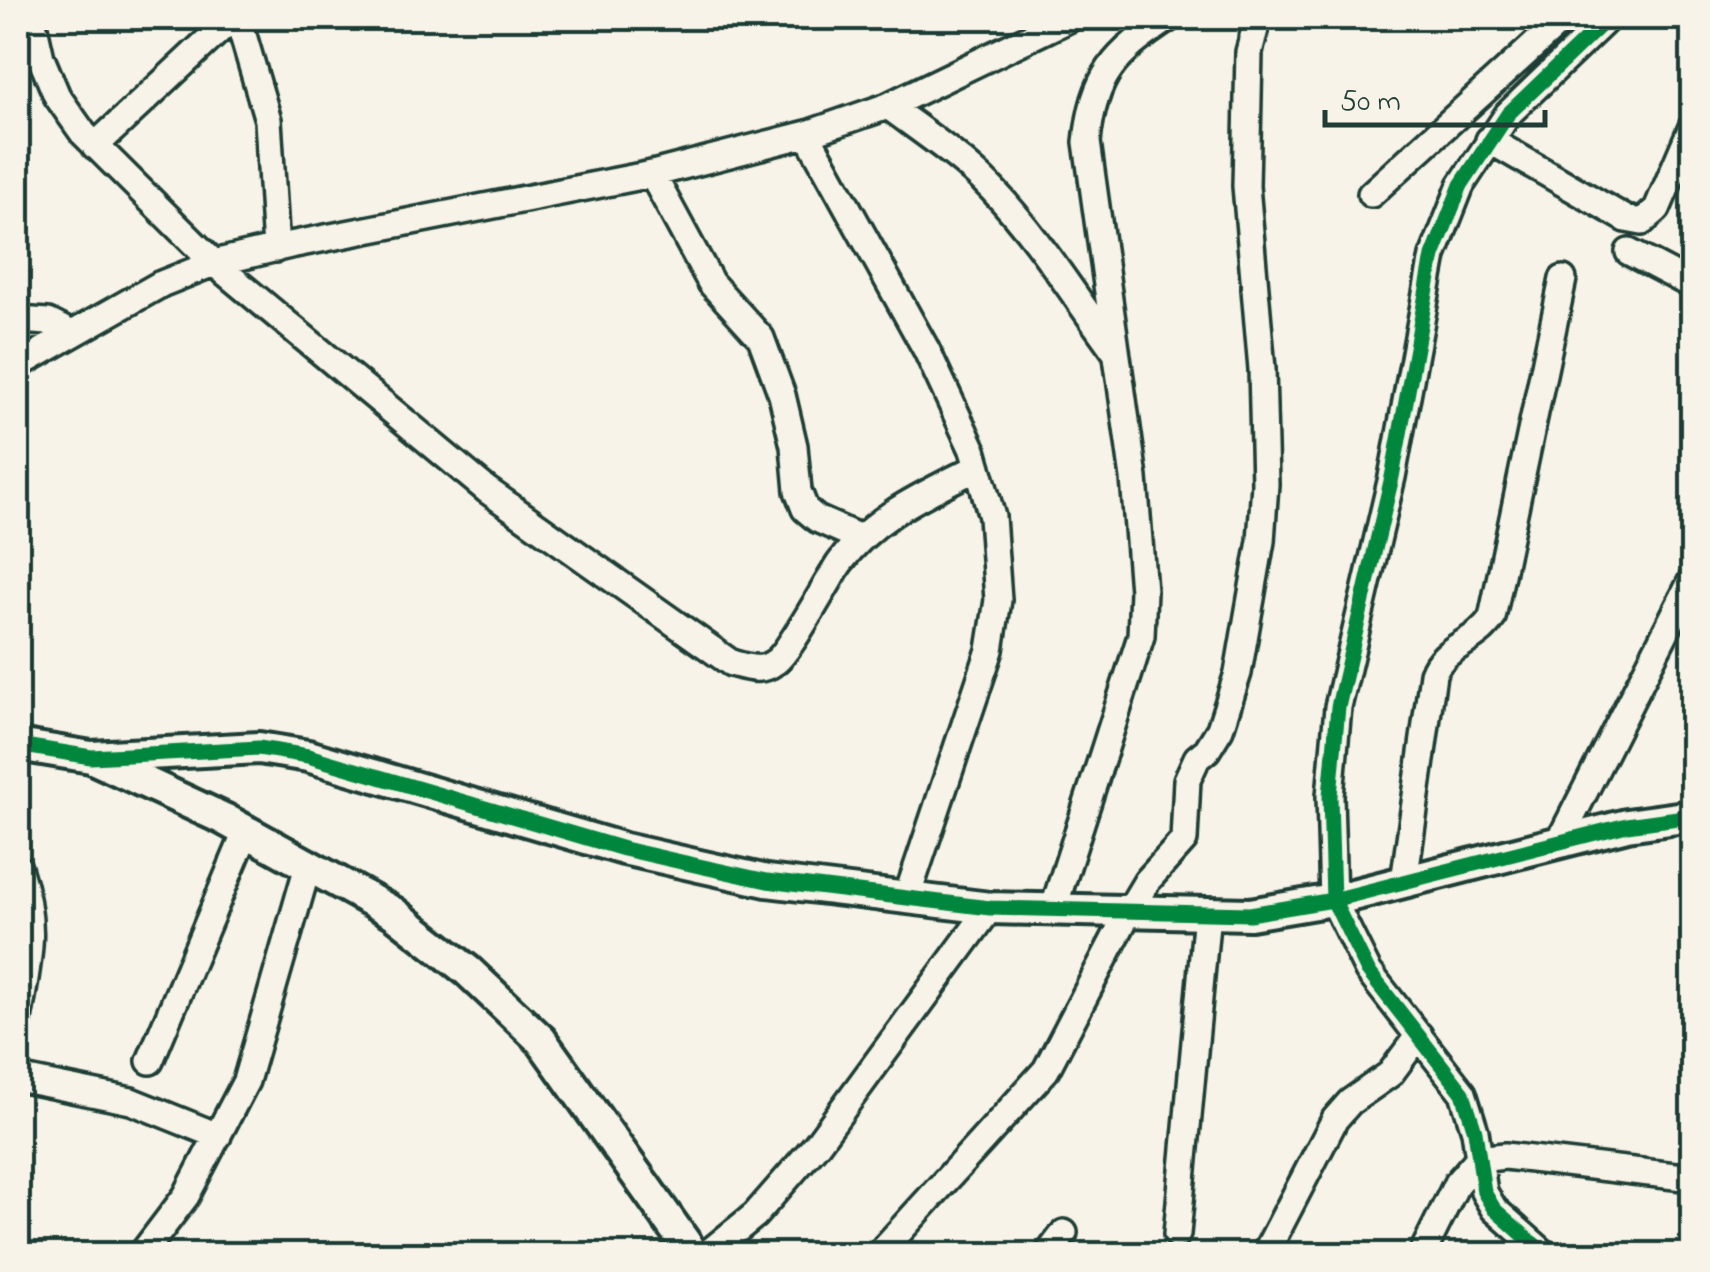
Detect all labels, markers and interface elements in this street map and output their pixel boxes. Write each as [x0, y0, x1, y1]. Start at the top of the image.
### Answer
scale bar [1325, 65, 1545, 127]
text: 50 m [1340, 81, 1401, 125]

